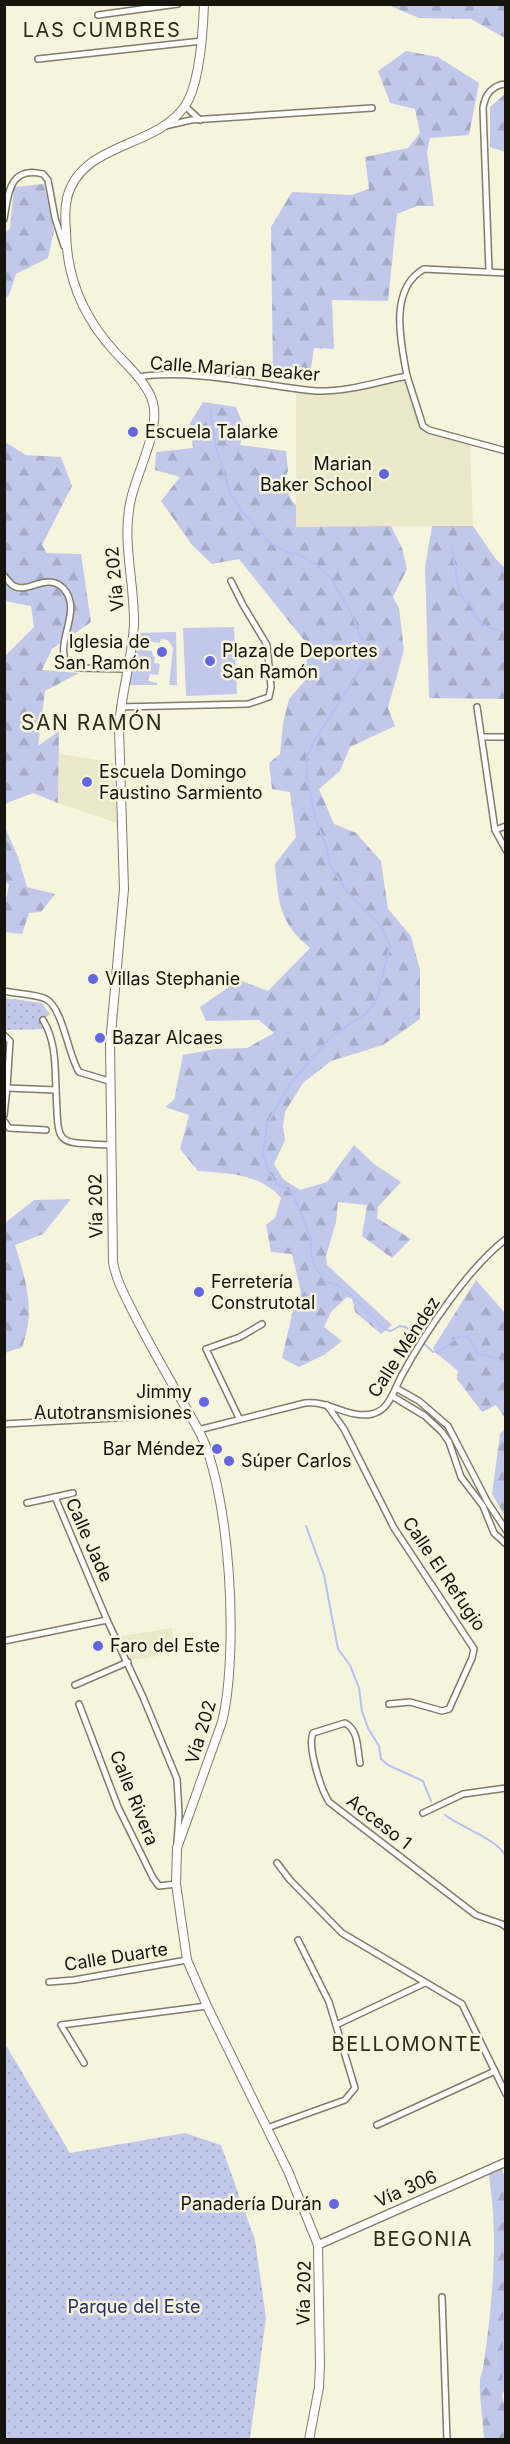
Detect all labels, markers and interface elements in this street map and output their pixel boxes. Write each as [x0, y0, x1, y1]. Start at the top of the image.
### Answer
district label: LAS CUMBRES [23, 18, 181, 42]
street label: Calle Marian Beaker [149, 352, 321, 385]
place label: Escuela Talarke [145, 421, 278, 442]
marker: Escuela Talarke [126, 425, 140, 439]
place label: Marian Baker School [260, 453, 372, 495]
marker: Marian Baker School [377, 467, 391, 481]
street label: Vía 202 [101, 546, 128, 612]
place label: Iglesia de San Ramón [54, 631, 150, 673]
place label: Plaza de Deportes San Ramón [222, 640, 378, 682]
marker: Iglesia de San Ramón [155, 645, 169, 659]
marker: Plaza de Deportes San Ramón [203, 654, 217, 668]
district label: SAN RAMÓN [21, 709, 163, 735]
place label: Escuela Domingo Faustino Sarmiento [99, 761, 263, 803]
marker: Escuela Domingo Faustino Sarmiento [80, 775, 94, 789]
place label: Villas Stephanie [105, 968, 240, 989]
marker: Villas Stephanie [86, 972, 100, 986]
place label: Bazar Alcaes [112, 1027, 223, 1048]
marker: Bazar Alcaes [93, 1031, 107, 1045]
street label: Vía 202 [84, 1173, 107, 1239]
place label: Ferretería Construtotal [211, 1271, 315, 1313]
marker: Ferretería Construtotal [192, 1285, 206, 1299]
street label: Calle Méndez [363, 1292, 444, 1401]
place label: Jimmy Autotransmisiones [34, 1381, 192, 1423]
marker: Jimmy Autotransmisiones [197, 1395, 211, 1409]
place label: Bar Méndez [103, 1438, 205, 1459]
marker: Bar Méndez [210, 1442, 224, 1456]
place label: Súper Carlos [241, 1450, 352, 1471]
marker: Súper Carlos [222, 1454, 236, 1468]
street label: Calle Jade [62, 1495, 117, 1585]
street label: Calle El Refugio [398, 1513, 490, 1635]
place label: Faro del Este [110, 1635, 220, 1656]
marker: Faro del Este [91, 1639, 105, 1653]
street label: Vía 202 [181, 1698, 220, 1766]
street label: Calle Rivera [106, 1747, 163, 1848]
street label: Acceso 1 [343, 1790, 416, 1853]
street label: Calle Duarte [63, 1938, 169, 1975]
district label: BELLOMONTE [332, 2032, 482, 2056]
street label: Vía 306 [372, 2166, 440, 2211]
place label: Panadería Durán [180, 2193, 322, 2214]
marker: Panadería Durán [327, 2197, 341, 2211]
district label: BEGONIA [373, 2227, 473, 2251]
street label: Vía 202 [292, 2260, 315, 2326]
park label: Parque del Este [68, 2296, 200, 2317]

